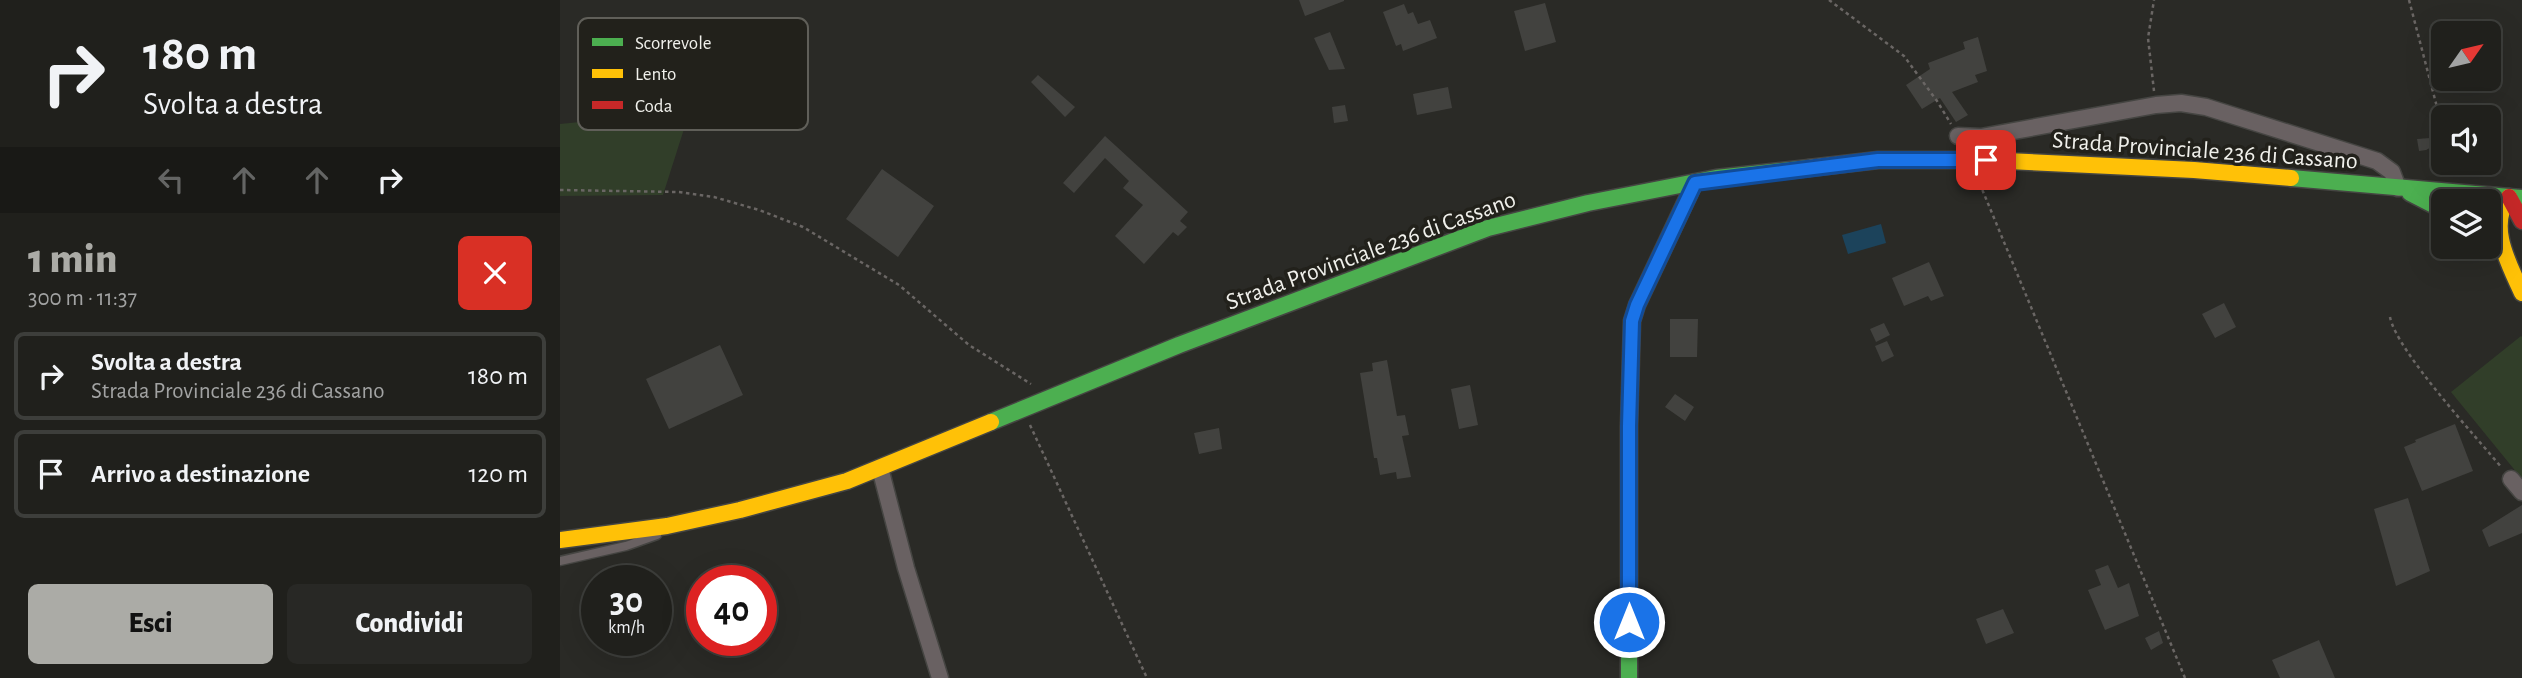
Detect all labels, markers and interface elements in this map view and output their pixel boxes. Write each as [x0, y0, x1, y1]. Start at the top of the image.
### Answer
legend [578, 18, 808, 130]
north arrow [2431, 21, 2501, 91]
map controls [2431, 21, 2501, 259]
icon: right [28, 28, 119, 119]
text: 180 m [143, 30, 257, 79]
text: Scorrevole [635, 34, 712, 53]
text: Lento [635, 65, 676, 84]
text: Svolta a destra [143, 88, 323, 120]
text: Coda [635, 97, 673, 116]
button: sound [2431, 105, 2501, 175]
street label: Strada Provinciale 236 di Cassano [2051, 128, 2359, 174]
pin [1956, 130, 2016, 190]
icon: arrive [1967, 141, 2005, 179]
icon: left [152, 161, 190, 199]
icon: ahead [225, 161, 263, 199]
icon: ahead [298, 161, 336, 199]
icon: right [371, 161, 409, 199]
street label: Strada Provinciale 236 di Cassano [1223, 187, 1519, 315]
button: layers [2431, 189, 2501, 259]
button: close [458, 236, 532, 310]
text: 1 min [28, 238, 117, 280]
text: 300 m · 11:37 [28, 287, 137, 310]
text: Svolta a destra [91, 349, 242, 375]
icon: right [32, 357, 70, 395]
text: 180 m [468, 363, 528, 389]
text: Strada Provinciale 236 di Cassano [91, 380, 385, 403]
icon: arrive [32, 455, 70, 493]
text: Arrivo a destinazione [91, 461, 310, 487]
text: 120 m [468, 461, 528, 487]
speed limit sign: 40 [686, 565, 777, 656]
button: Esci [28, 584, 273, 664]
button: Condividi [287, 584, 532, 664]
text: 30 [610, 584, 643, 619]
position arrow [1592, 585, 1666, 659]
text: km/h [608, 619, 645, 637]

